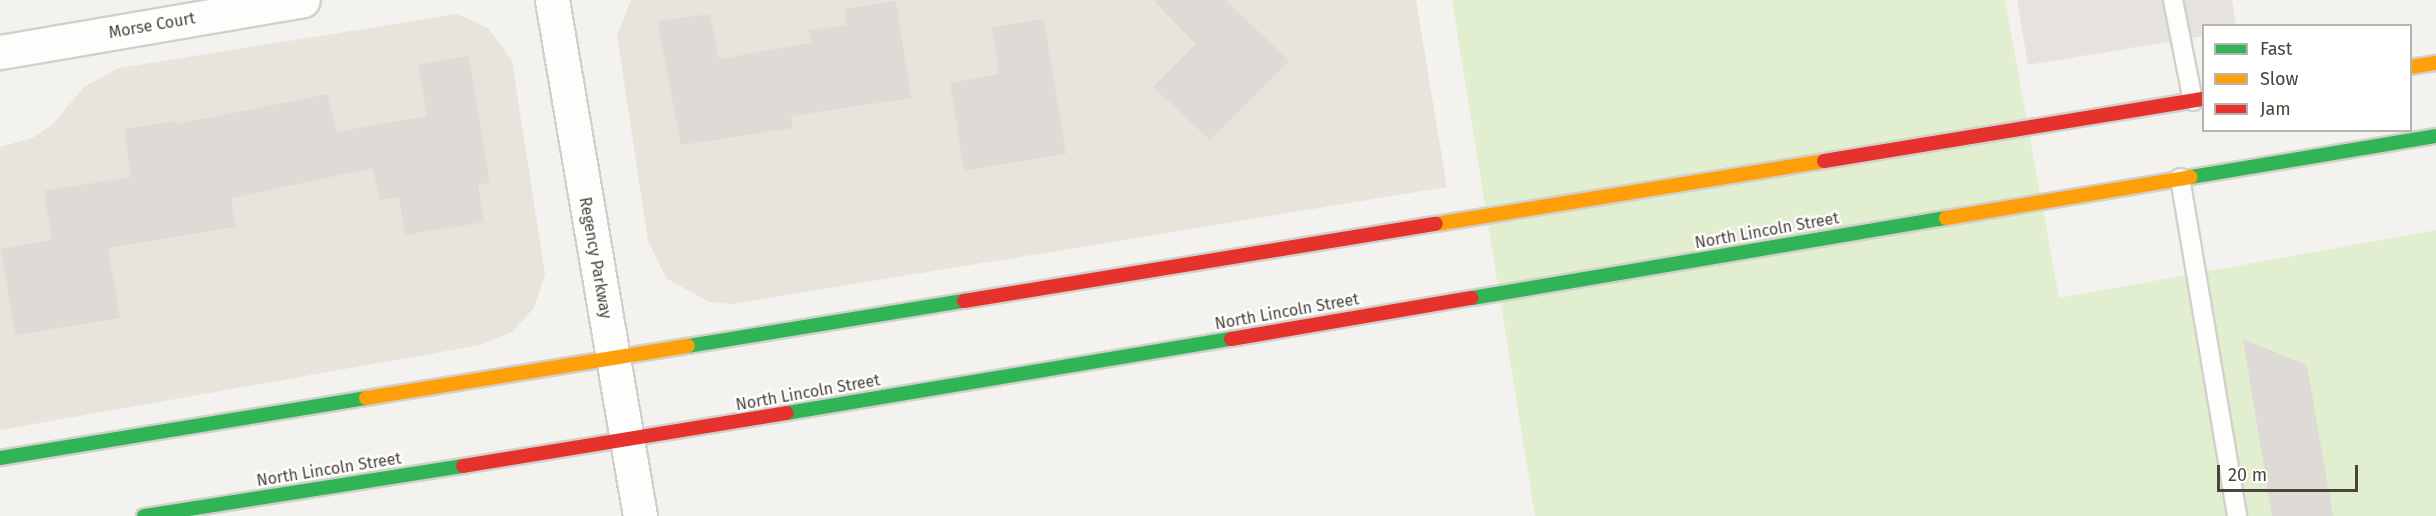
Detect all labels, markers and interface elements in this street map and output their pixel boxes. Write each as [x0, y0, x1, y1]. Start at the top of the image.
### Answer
street label: Morse Court [107, 9, 197, 43]
legend [2202, 24, 2412, 132]
text: Fast [2260, 38, 2292, 60]
text: Slow [2260, 68, 2298, 90]
text: Jam [2260, 98, 2291, 120]
street label: Regency Parkway [575, 196, 615, 320]
street label: North Lincoln Street [1693, 209, 1841, 253]
street label: North Lincoln Street [1213, 290, 1361, 334]
street label: North Lincoln Street [734, 371, 882, 415]
street label: North Lincoln Street [255, 449, 403, 491]
scale bar [2220, 453, 2361, 491]
text: 20 m [2228, 464, 2267, 486]

